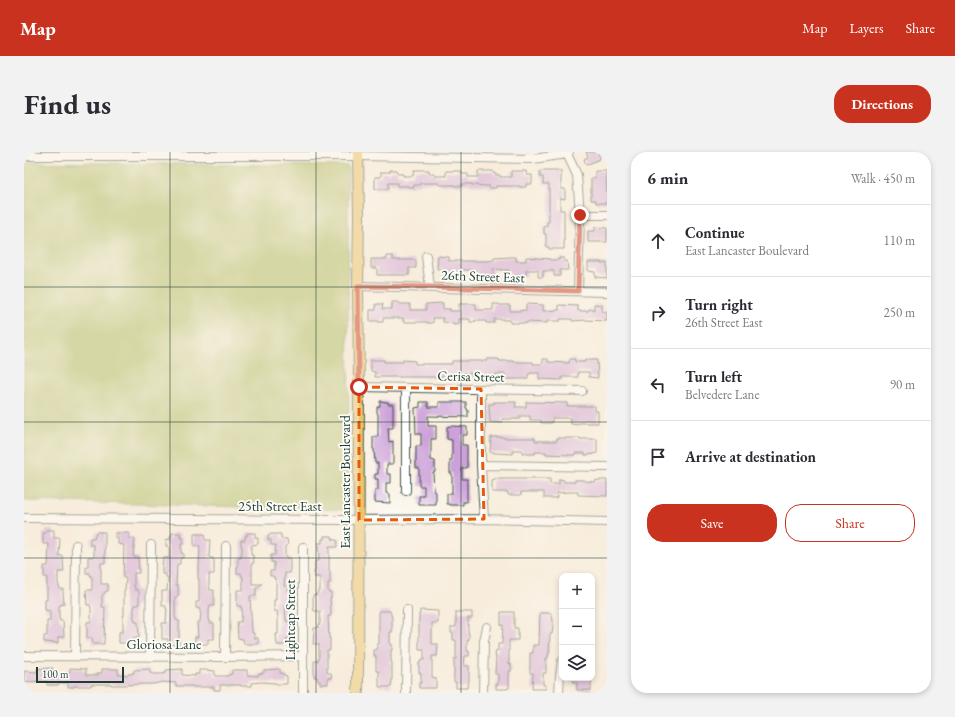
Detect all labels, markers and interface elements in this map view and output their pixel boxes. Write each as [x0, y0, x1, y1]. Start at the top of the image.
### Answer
text: Map [20, 16, 56, 41]
text: Map [802, 19, 827, 37]
text: Layers [849, 19, 884, 37]
text: Share [906, 19, 935, 37]
button: Directions [834, 85, 931, 123]
text: Find us [24, 86, 111, 122]
text: 6 min [647, 167, 688, 189]
text: Walk · 450 m [851, 170, 915, 187]
route end [571, 206, 589, 224]
text: Continue [685, 223, 745, 242]
icon: ahead [647, 230, 669, 252]
text: 110 m [884, 232, 915, 249]
text: East Lancaster Boulevard [685, 242, 809, 259]
street label: 26th Street East [441, 266, 526, 286]
text: Turn right [685, 295, 753, 314]
icon: right [647, 302, 669, 324]
text: 250 m [884, 304, 915, 321]
text: 26th Street East [685, 314, 763, 331]
street label: Cerisa Street [437, 366, 505, 386]
text: Turn left [685, 367, 742, 386]
icon: left [647, 374, 669, 396]
text: 90 m [890, 376, 915, 393]
route start [350, 378, 368, 396]
text: Belvedere Lane [685, 386, 760, 403]
street label: East Lancaster Boulevard [336, 414, 354, 549]
icon: arrive [647, 446, 669, 468]
text: Arrive at destination [685, 447, 816, 466]
street label: 25th Street East [238, 497, 322, 515]
button: Save [647, 504, 777, 542]
button: Share [785, 504, 915, 542]
map controls [559, 573, 595, 681]
button: + [559, 573, 595, 609]
street label: Lightcap Street [281, 579, 299, 661]
button: − [559, 609, 595, 645]
street label: Gloriosa Lane [126, 635, 202, 653]
button: layers [559, 645, 595, 681]
scale bar [36, 665, 124, 684]
text: 100 m [42, 667, 69, 681]

